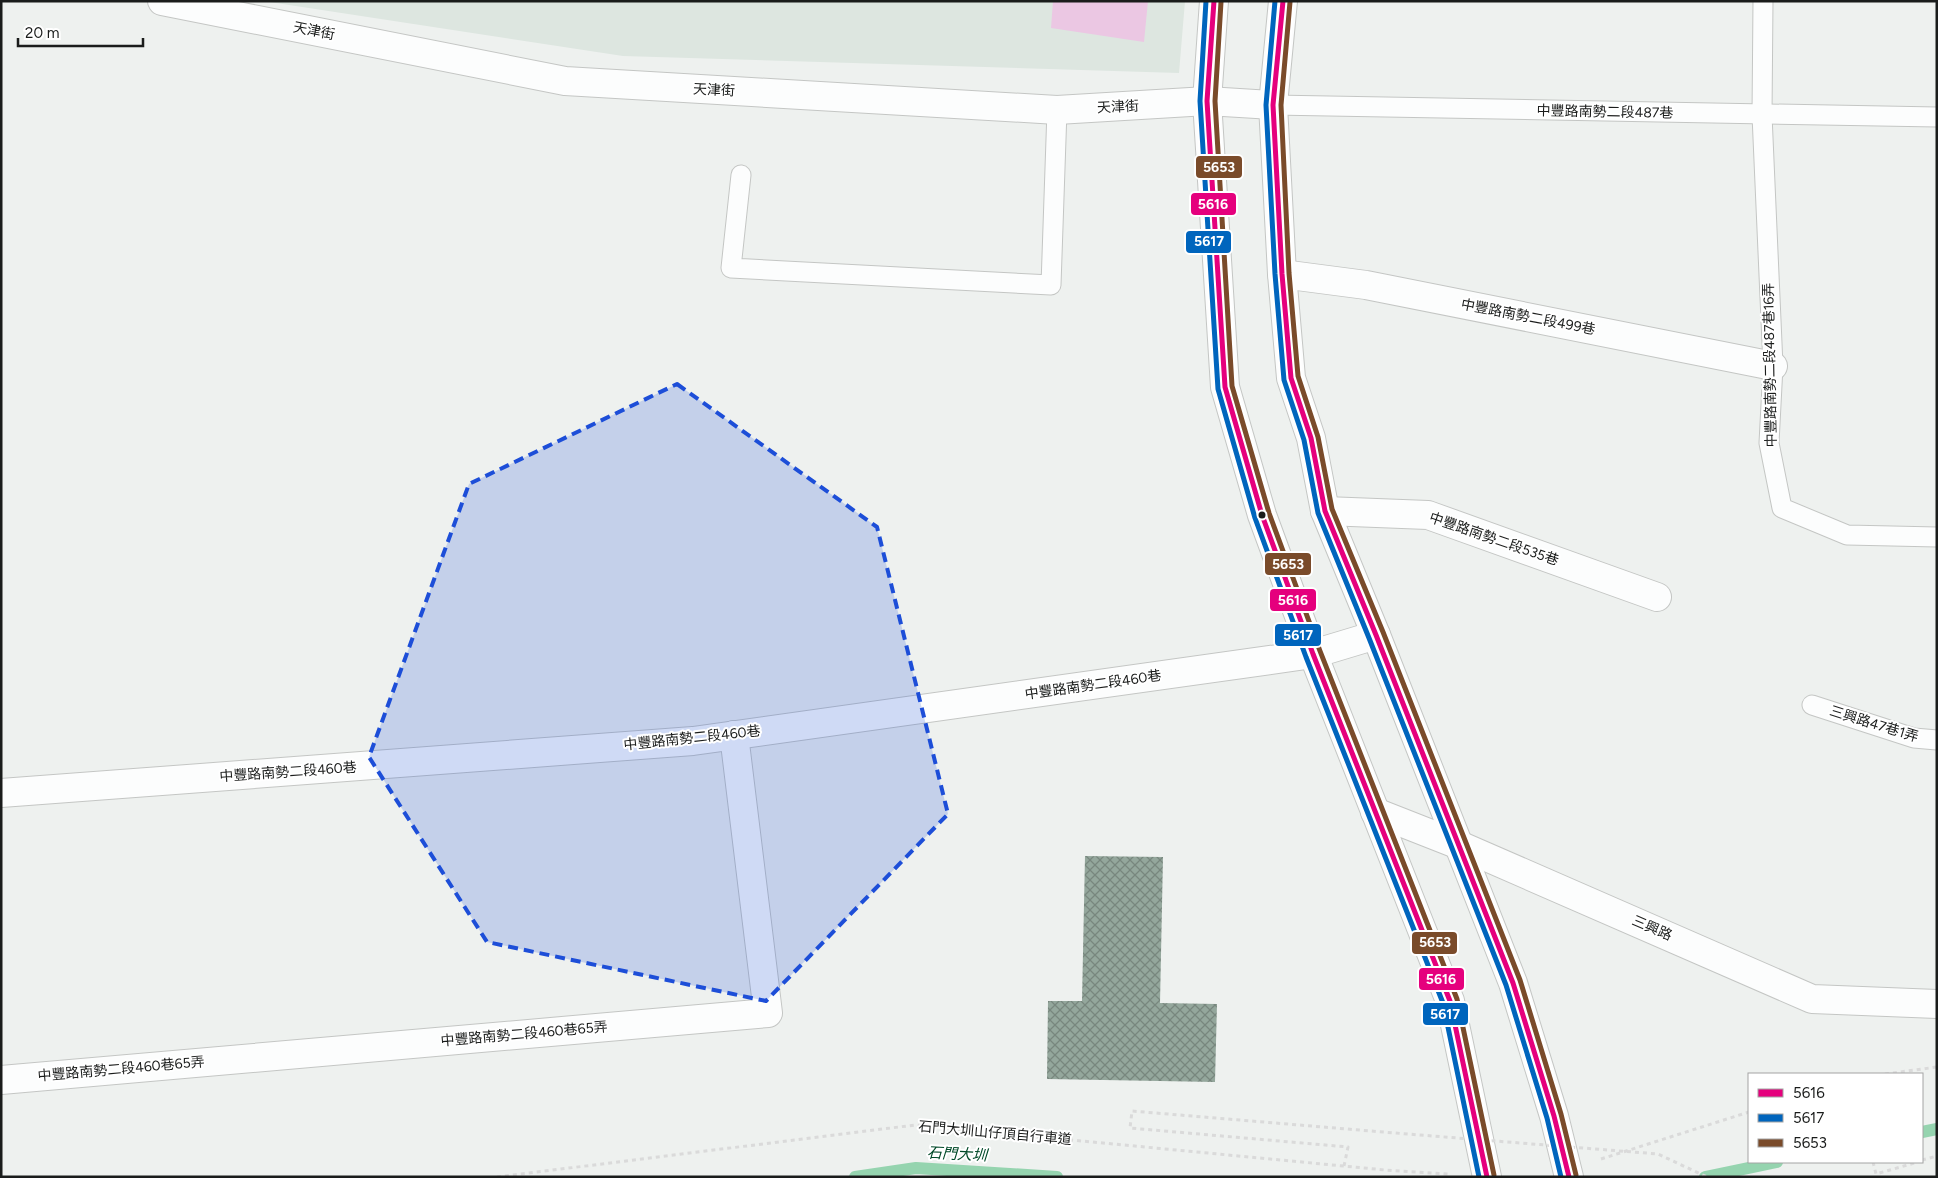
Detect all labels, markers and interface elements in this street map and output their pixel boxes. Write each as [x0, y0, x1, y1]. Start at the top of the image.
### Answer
scale bar [18, 15, 142, 47]
street label: 天津街 [292, 19, 336, 43]
text: 20 m [25, 24, 59, 42]
street label: 天津街 [693, 80, 735, 100]
street label: 天津街 [1097, 97, 1139, 117]
street label: 中豐路南勢二段487巷 [1536, 102, 1674, 122]
line badge: 5653 [1195, 155, 1243, 179]
text: 5653 [1203, 159, 1235, 176]
line badge: 5616 [1190, 192, 1237, 216]
text: 5616 [1198, 196, 1228, 213]
line badge: 5617 [1185, 230, 1232, 254]
text: 5617 [1194, 233, 1224, 250]
street label: 中豐路南勢二段487巷16弄 [1760, 283, 1780, 447]
street label: 中豐路南勢二段499巷 [1459, 296, 1597, 338]
street label: 中豐路南勢二段535巷 [1427, 509, 1561, 569]
unlabelled marker [1257, 510, 1267, 520]
line badge: 5653 [1264, 552, 1312, 576]
text: 5653 [1272, 556, 1304, 573]
line badge: 5616 [1269, 588, 1317, 612]
text: 5616 [1278, 592, 1308, 609]
line badge: 5617 [1274, 623, 1322, 647]
text: 5617 [1283, 627, 1313, 644]
street label: 中豐路南勢二段460巷 [1024, 667, 1162, 703]
street label: 三興路47巷1弄 [1828, 702, 1920, 746]
street label: 中豐路南勢二段460巷 [623, 722, 761, 754]
street label: 中豐路南勢二段460巷 [219, 759, 357, 785]
street label: 三興路 [1629, 912, 1675, 944]
line badge: 5653 [1411, 931, 1458, 955]
text: 5653 [1419, 934, 1451, 951]
line badge: 5616 [1418, 967, 1465, 991]
text: 5616 [1426, 971, 1456, 988]
line badge: 5617 [1422, 1002, 1469, 1026]
text: 5617 [1430, 1006, 1460, 1023]
street label: 中豐路南勢二段460巷65弄 [440, 1018, 608, 1050]
street label: 中豐路南勢二段460巷65弄 [37, 1053, 205, 1085]
legend [1748, 1073, 1923, 1163]
text: 5616 [1793, 1084, 1825, 1102]
text: 5617 [1793, 1109, 1824, 1127]
street label: 石門大圳山仔頂自行車道 [918, 1118, 1072, 1148]
text: 5653 [1793, 1134, 1827, 1152]
water label: 石門大圳 [927, 1143, 989, 1165]

